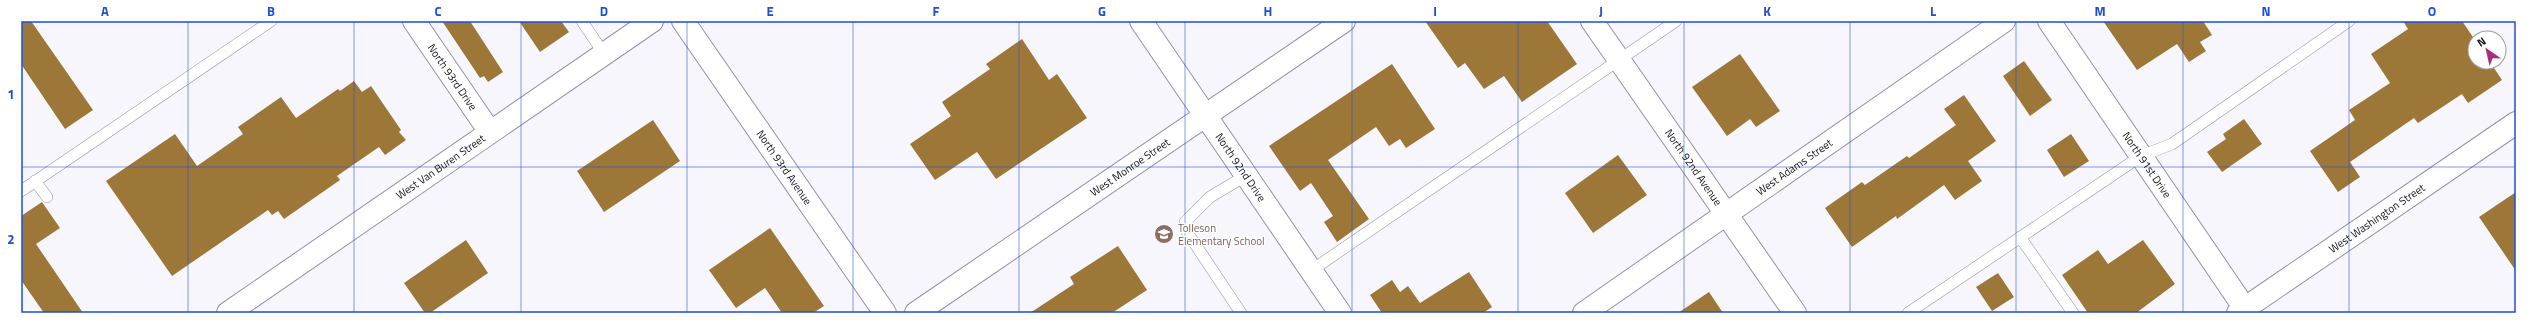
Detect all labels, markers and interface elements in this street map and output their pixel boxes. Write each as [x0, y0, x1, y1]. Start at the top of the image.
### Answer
text: A [101, 1, 109, 21]
text: B [267, 1, 275, 21]
text: C [434, 1, 442, 21]
text: D [600, 1, 608, 21]
text: E [766, 1, 774, 21]
text: F [933, 1, 940, 21]
text: G [1098, 1, 1106, 21]
text: H [1264, 1, 1272, 21]
text: I [1433, 1, 1437, 21]
text: J [1599, 1, 1603, 21]
text: K [1763, 1, 1771, 21]
text: L [1930, 1, 1936, 21]
text: M [2094, 1, 2106, 21]
text: N [2261, 1, 2271, 21]
text: O [2428, 1, 2436, 21]
north arrow [2467, 30, 2507, 70]
text: N [2474, 33, 2489, 50]
street label: North 93rd Drive [424, 41, 481, 114]
text: 1 [7, 84, 15, 104]
street label: North 92nd Avenue [1661, 126, 1726, 209]
street label: North 93rd Avenue [753, 127, 816, 208]
street label: North 91st Drive [2119, 128, 2176, 202]
street label: West Van Buren Street [393, 130, 488, 203]
street label: North 92nd Drive [1212, 130, 1270, 205]
street label: West Monroe Street [1087, 134, 1173, 200]
street label: West Adams Street [1753, 135, 1836, 199]
street label: West Washington Street [2325, 180, 2428, 257]
place label: Tolleson Elementary School [1178, 220, 1265, 249]
school or university icon: Tolleson Elementary School [1153, 223, 1175, 245]
text: 2 [7, 229, 15, 249]

